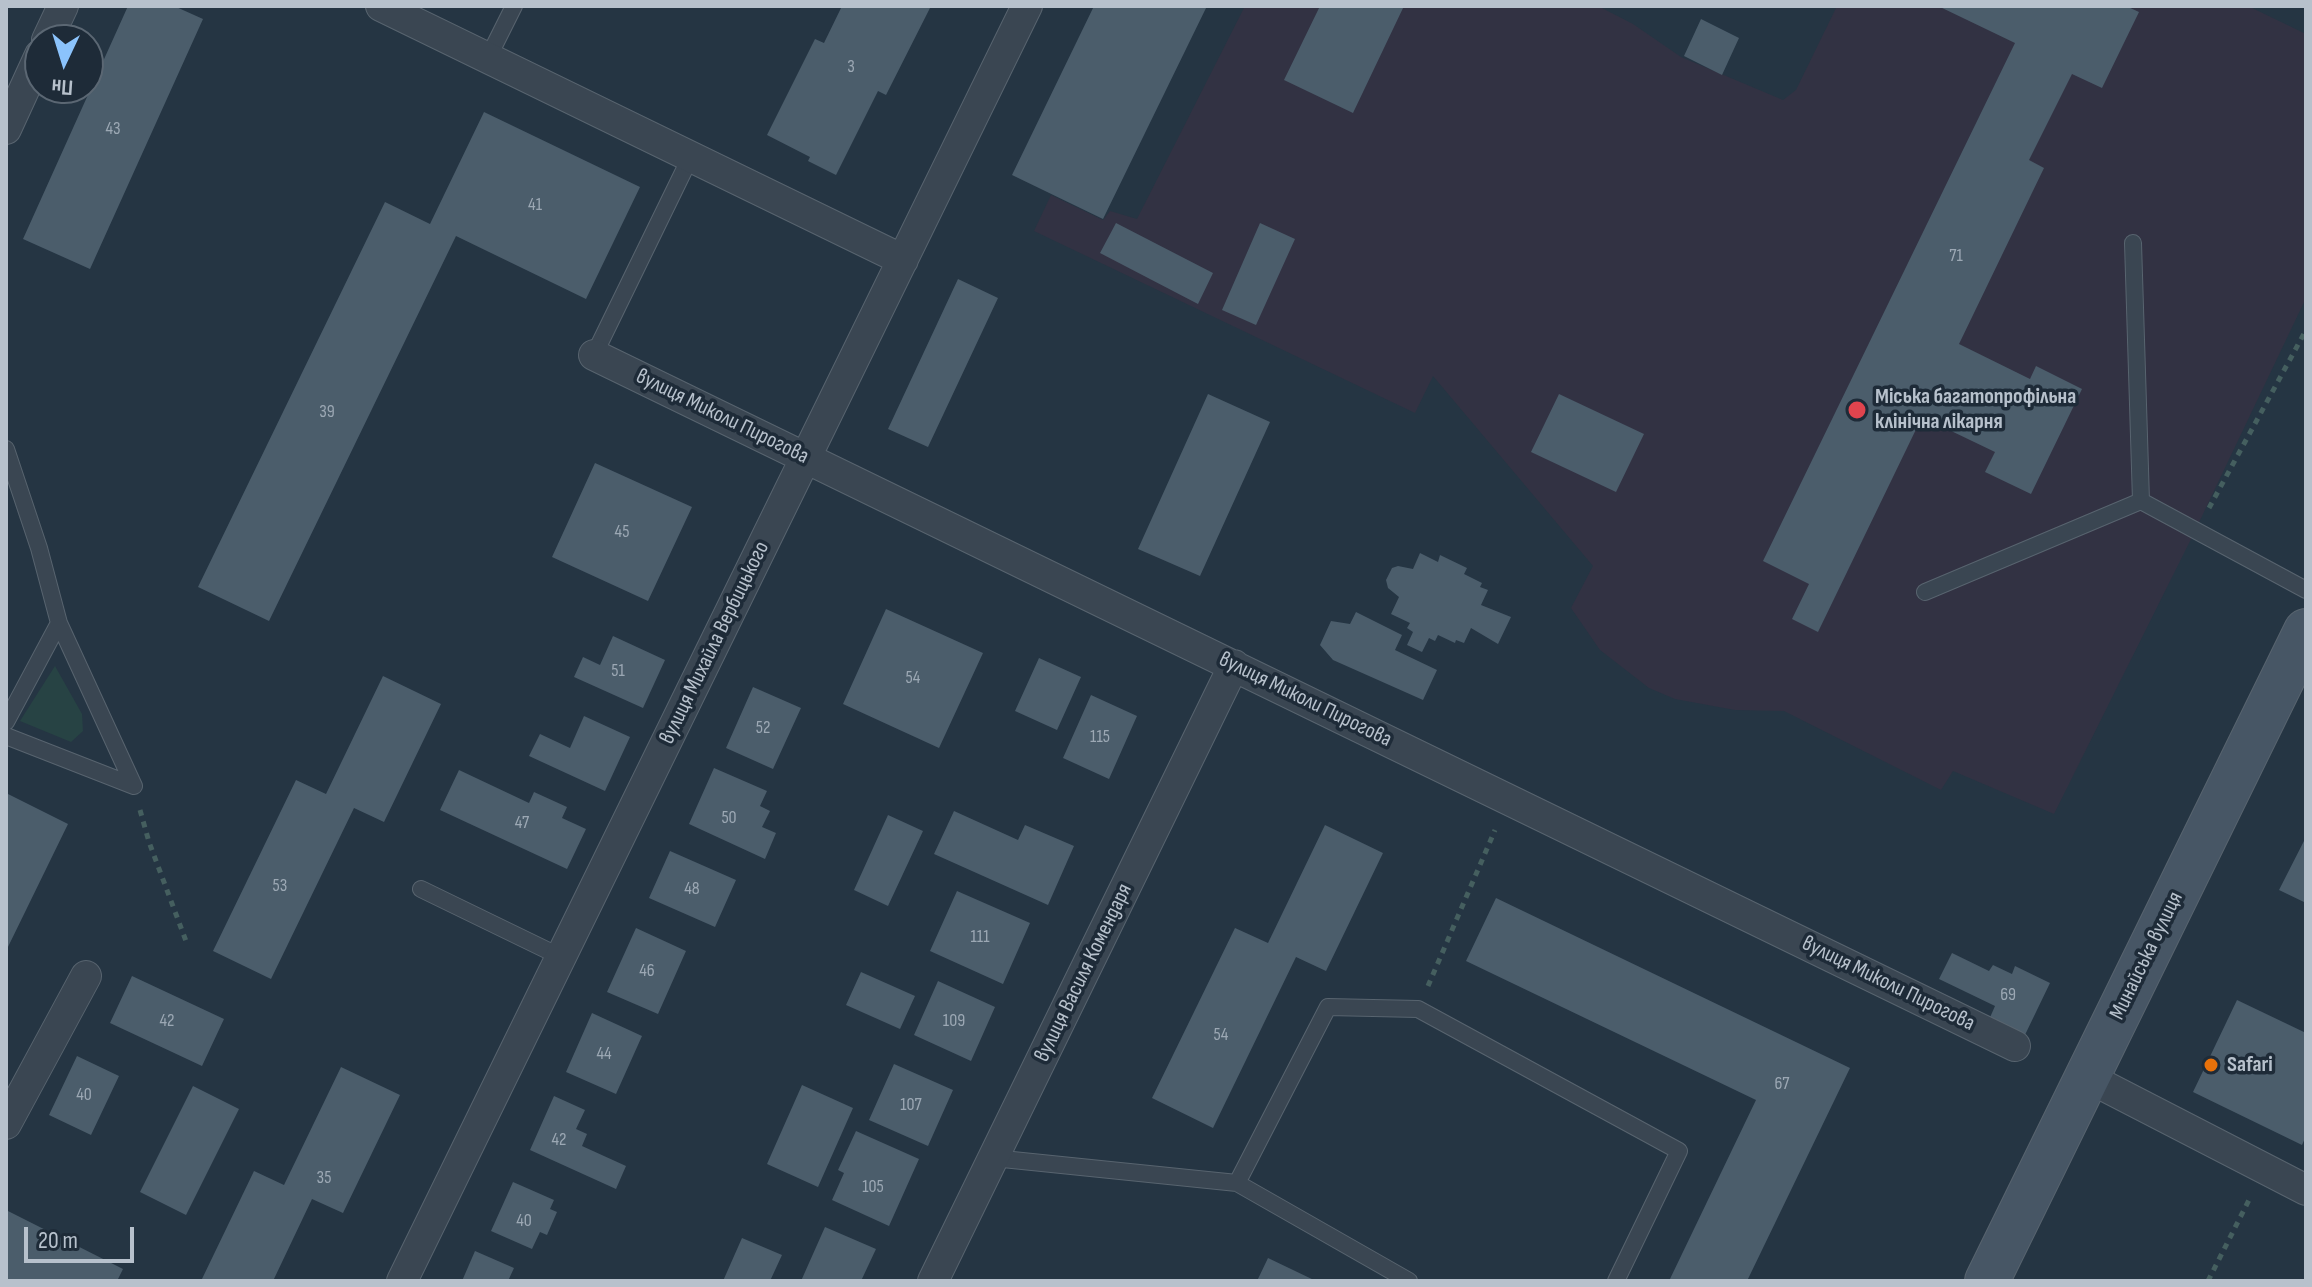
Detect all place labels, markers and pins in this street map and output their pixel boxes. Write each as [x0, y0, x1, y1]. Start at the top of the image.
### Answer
place label: Міська багатопрофільна клінічна лікарня [1875, 384, 2076, 436]
marker: Міська багатопрофільна клінічна лікарня [1846, 399, 1868, 421]
place label: Safari [2227, 1052, 2273, 1078]
marker: Safari [2202, 1056, 2220, 1074]

